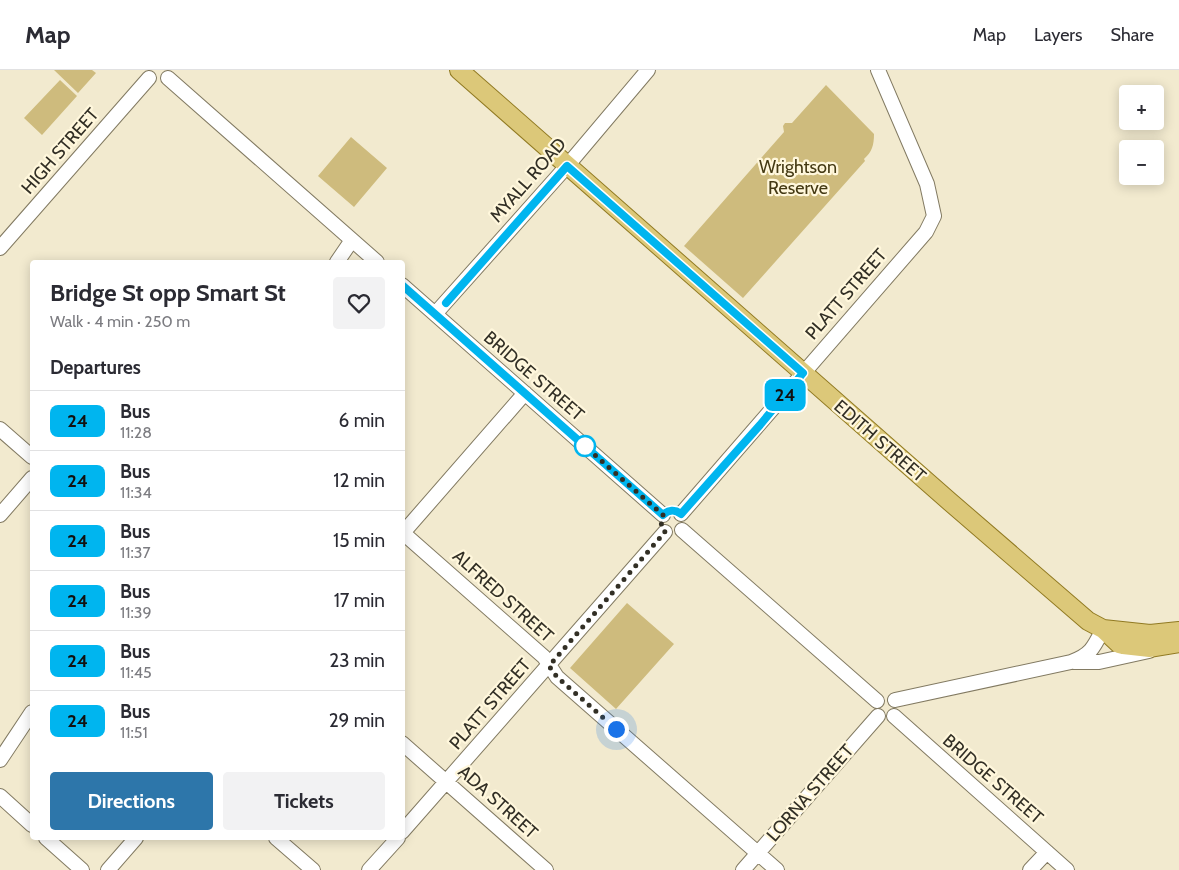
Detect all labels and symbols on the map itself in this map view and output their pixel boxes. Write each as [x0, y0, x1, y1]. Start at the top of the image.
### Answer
street label: HIGH STREET [17, 103, 104, 198]
street label: MYALL ROAD [485, 133, 571, 227]
park label: Wrightson Reserve [759, 156, 837, 199]
street label: PLATT STREET [801, 244, 892, 344]
street label: BRIDGE STREET [479, 326, 589, 426]
line badge: 24 [762, 379, 808, 411]
street label: EDITH STREET [830, 395, 931, 487]
unlabelled marker [574, 435, 596, 457]
street label: ALFRED STREET [448, 545, 558, 647]
street label: PLATT STREET [445, 654, 536, 754]
your location [604, 717, 629, 742]
street label: BRIDGE STREET [938, 729, 1048, 829]
street label: LORNA STREET [762, 740, 858, 846]
street label: ADA STREET [454, 760, 543, 844]

